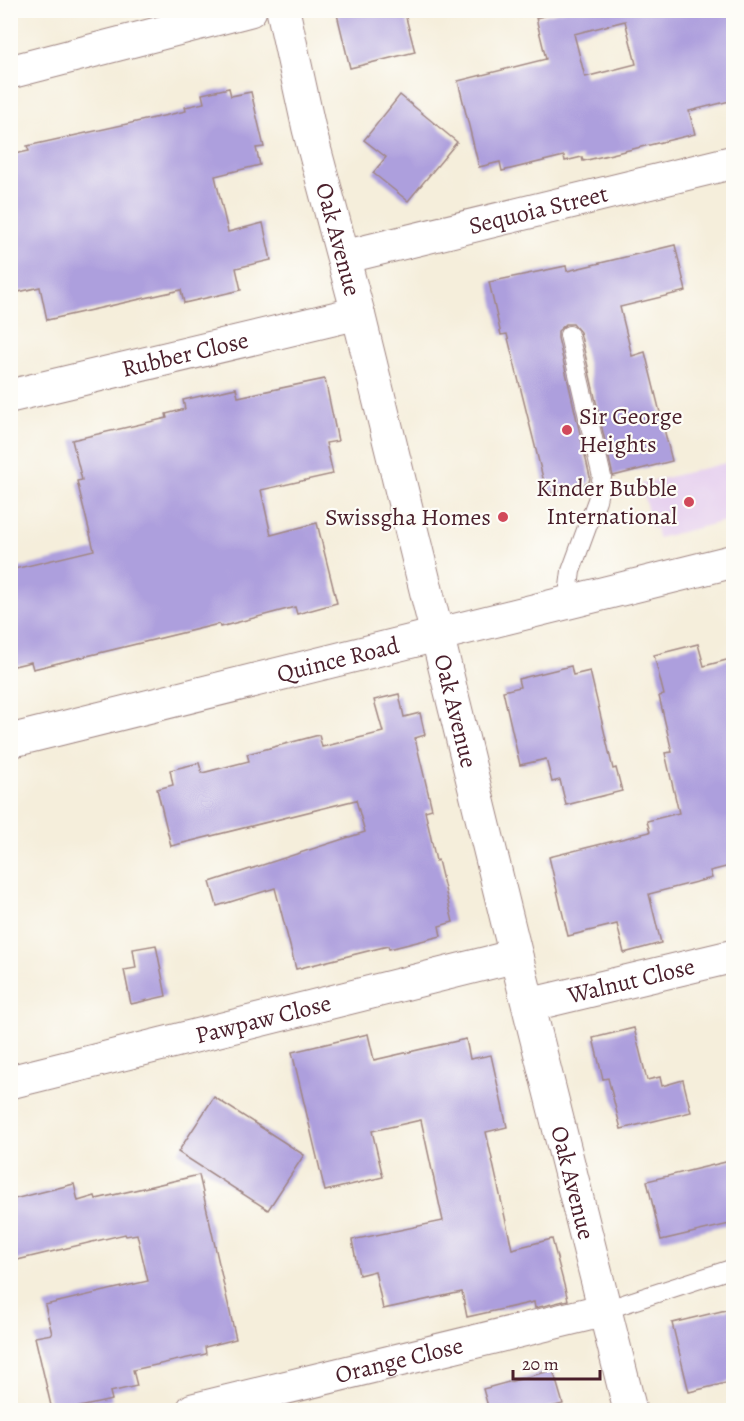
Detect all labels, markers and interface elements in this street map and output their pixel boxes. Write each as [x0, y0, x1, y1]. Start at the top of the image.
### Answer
street label: Sequoia Street [465, 177, 611, 242]
street label: Oak Avenue [308, 179, 369, 300]
street label: Rubber Close [118, 324, 252, 385]
place label: Sir George Heights [579, 400, 682, 460]
marker: Sir George Heights [560, 423, 574, 437]
place label: Kinder Bubble International [536, 472, 677, 532]
marker: Kinder Bubble International [682, 495, 696, 509]
place label: Swissgha Homes [325, 501, 491, 533]
marker: Swissgha Homes [496, 510, 510, 524]
street label: Quince Road [274, 629, 403, 690]
street label: Oak Avenue [426, 651, 485, 771]
street label: Walnut Close [563, 950, 698, 1011]
street label: Pawpaw Close [192, 987, 334, 1051]
street label: Oak Avenue [543, 1122, 603, 1243]
street label: Orange Close [332, 1329, 466, 1391]
scale bar [513, 1343, 600, 1381]
text: 20 m [522, 1352, 559, 1376]

